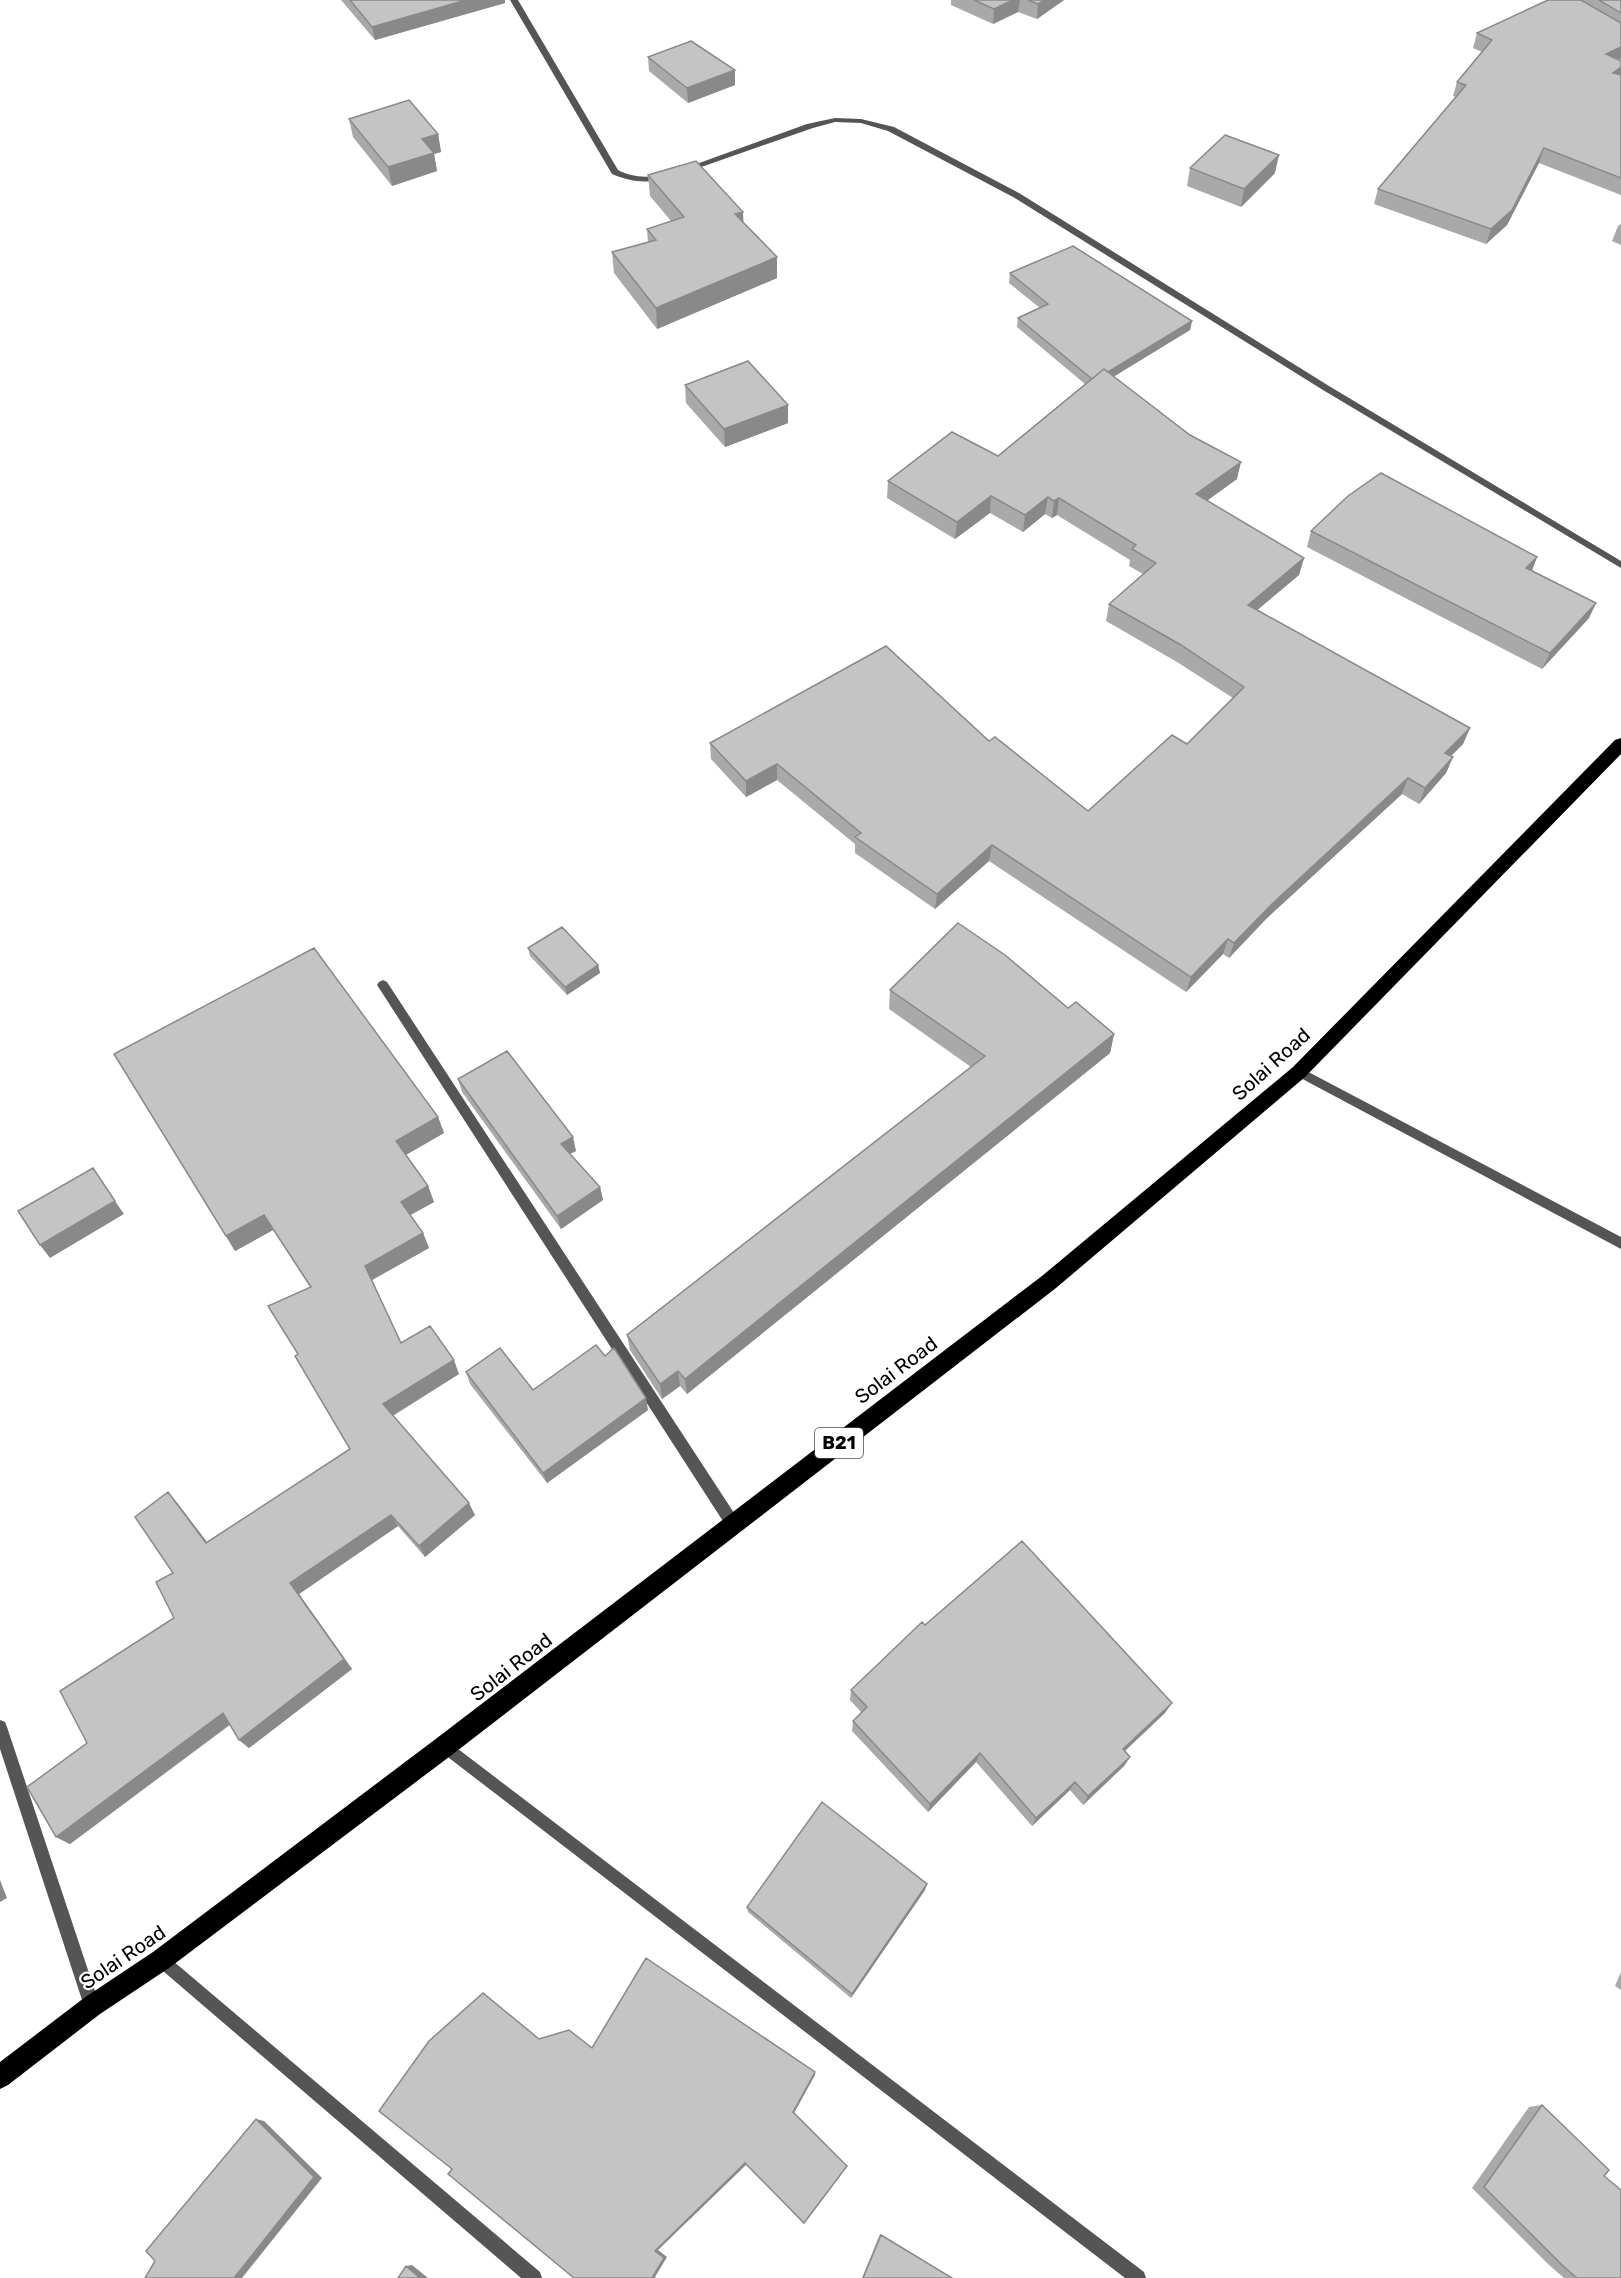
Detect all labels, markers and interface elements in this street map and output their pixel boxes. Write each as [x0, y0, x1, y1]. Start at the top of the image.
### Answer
street label: Solai Road [1227, 1023, 1315, 1105]
street label: Solai Road [850, 1331, 942, 1409]
road number: B21 [815, 1428, 863, 1458]
street label: Solai Road [465, 1628, 557, 1706]
street label: Solai Road [76, 1920, 170, 1994]

